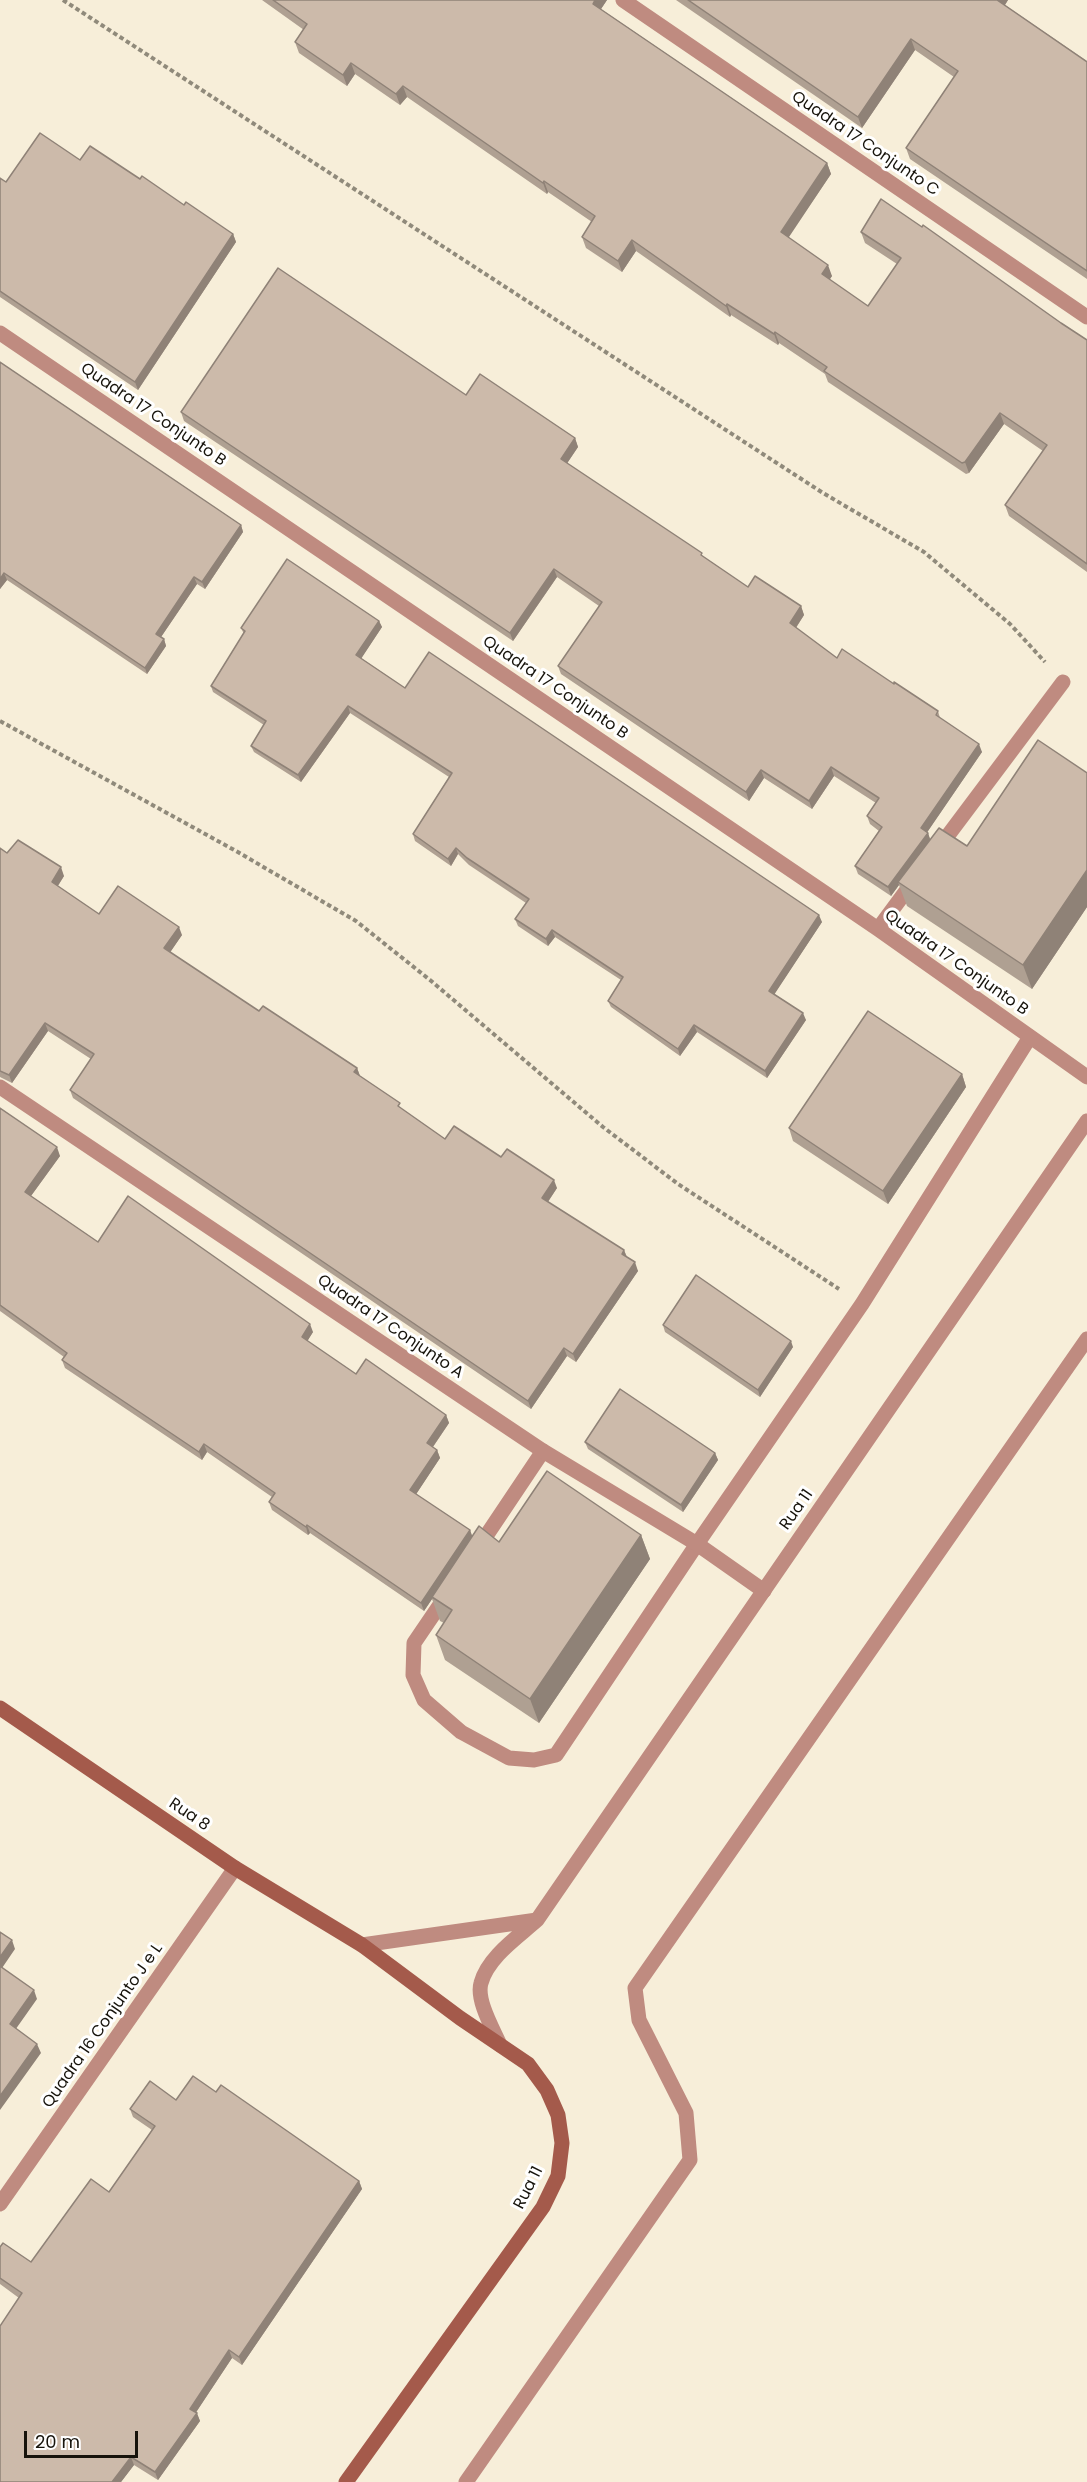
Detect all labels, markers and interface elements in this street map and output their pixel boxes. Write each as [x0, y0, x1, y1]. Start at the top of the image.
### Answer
street label: Quadra 17 Conjunto C [788, 87, 942, 201]
street label: Quadra 17 Conjunto B [77, 359, 229, 471]
street label: Quadra 17 Conjunto B [479, 632, 631, 744]
street label: Quadra 17 Conjunto B [880, 906, 1032, 1020]
street label: Quadra 17 Conjunto A [313, 1271, 467, 1383]
street label: Rua 11 [776, 1486, 818, 1534]
street label: Rua 8 [165, 1794, 213, 1836]
street label: Quadra 16 Conjunto J e L [39, 1940, 167, 2112]
street label: Rua 11 [510, 2163, 548, 2213]
scale bar [27, 2419, 141, 2457]
text: 20 m [35, 2429, 80, 2454]

